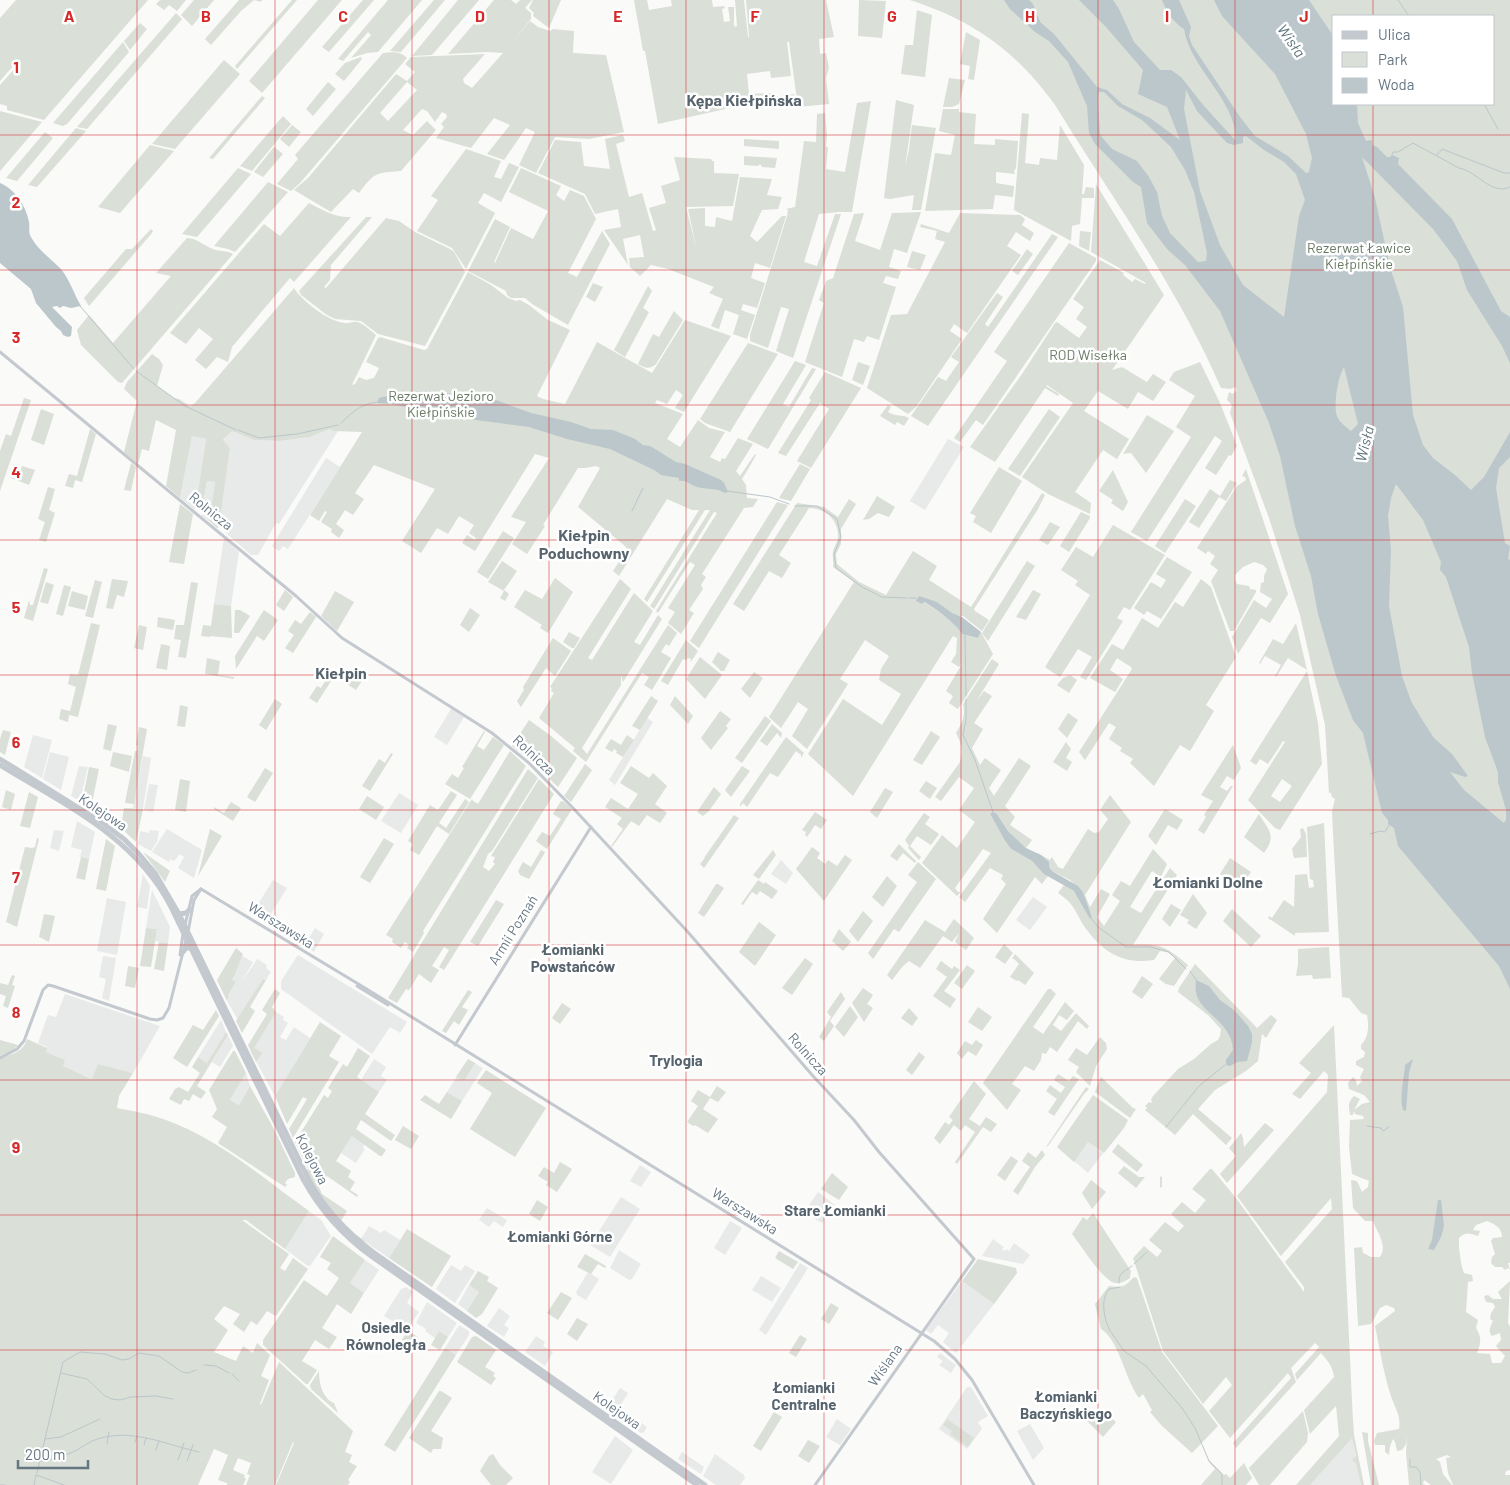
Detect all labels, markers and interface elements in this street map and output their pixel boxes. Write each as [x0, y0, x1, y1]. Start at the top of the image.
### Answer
text: A [64, 6, 75, 25]
text: B [201, 6, 211, 25]
text: C [338, 6, 348, 25]
text: D [475, 6, 485, 25]
text: E [613, 6, 623, 25]
text: F [751, 6, 760, 25]
text: G [887, 6, 897, 25]
text: H [1025, 6, 1035, 25]
text: I [1165, 6, 1169, 25]
text: J [1299, 6, 1309, 25]
legend [1332, 15, 1495, 105]
water label: Wisła [1274, 20, 1310, 61]
text: Ulica [1378, 25, 1410, 43]
text: Park [1378, 50, 1408, 68]
text: 1 [13, 57, 19, 76]
text: Woda [1378, 75, 1414, 93]
district label: Kępa Kiełpińska [686, 90, 802, 109]
text: 2 [12, 192, 21, 211]
park label: Rezerwat Ławice Kiełpińskie [1307, 239, 1411, 272]
text: 3 [12, 327, 20, 346]
park label: ROD Wisełka [1049, 346, 1127, 363]
park label: Rezerwat Jezioro Kiełpińskie [388, 387, 494, 420]
water label: Wisła [1351, 424, 1377, 464]
text: 4 [11, 462, 21, 481]
street label: Rolnicza [186, 488, 237, 533]
district label: Kiełpin Poduchowny [539, 525, 629, 562]
text: 5 [12, 597, 21, 616]
district label: Kiełpin [315, 663, 367, 682]
street label: Rolnicza [510, 731, 559, 778]
text: 6 [12, 732, 21, 751]
street label: Kolejowa [76, 789, 131, 834]
text: 7 [12, 867, 20, 886]
district label: Łomianki Dolne [1152, 872, 1263, 891]
street label: Armii Poznań [484, 892, 541, 968]
street label: Warszawska [245, 898, 317, 951]
district label: Łomianki Powstańców [531, 940, 615, 975]
text: 8 [12, 1002, 21, 1021]
street label: Rolnicza [785, 1029, 832, 1078]
district label: Trylogia [649, 1051, 703, 1069]
street label: Kolejowa [292, 1131, 332, 1187]
text: 9 [12, 1137, 20, 1156]
street label: Warszawska [709, 1184, 781, 1237]
district label: Stare Łomianki [784, 1201, 886, 1219]
district label: Łomianki Górne [507, 1227, 612, 1245]
district label: Osiedle Równoległa [346, 1318, 426, 1353]
street label: Wiślana [864, 1340, 905, 1389]
district label: Łomianki Centralne [772, 1378, 836, 1413]
street label: Kolejowa [590, 1387, 644, 1432]
district label: Łomianki Baczyńskiego [1020, 1387, 1112, 1422]
scale bar [18, 1438, 88, 1470]
text: 200 m [25, 1445, 65, 1463]

